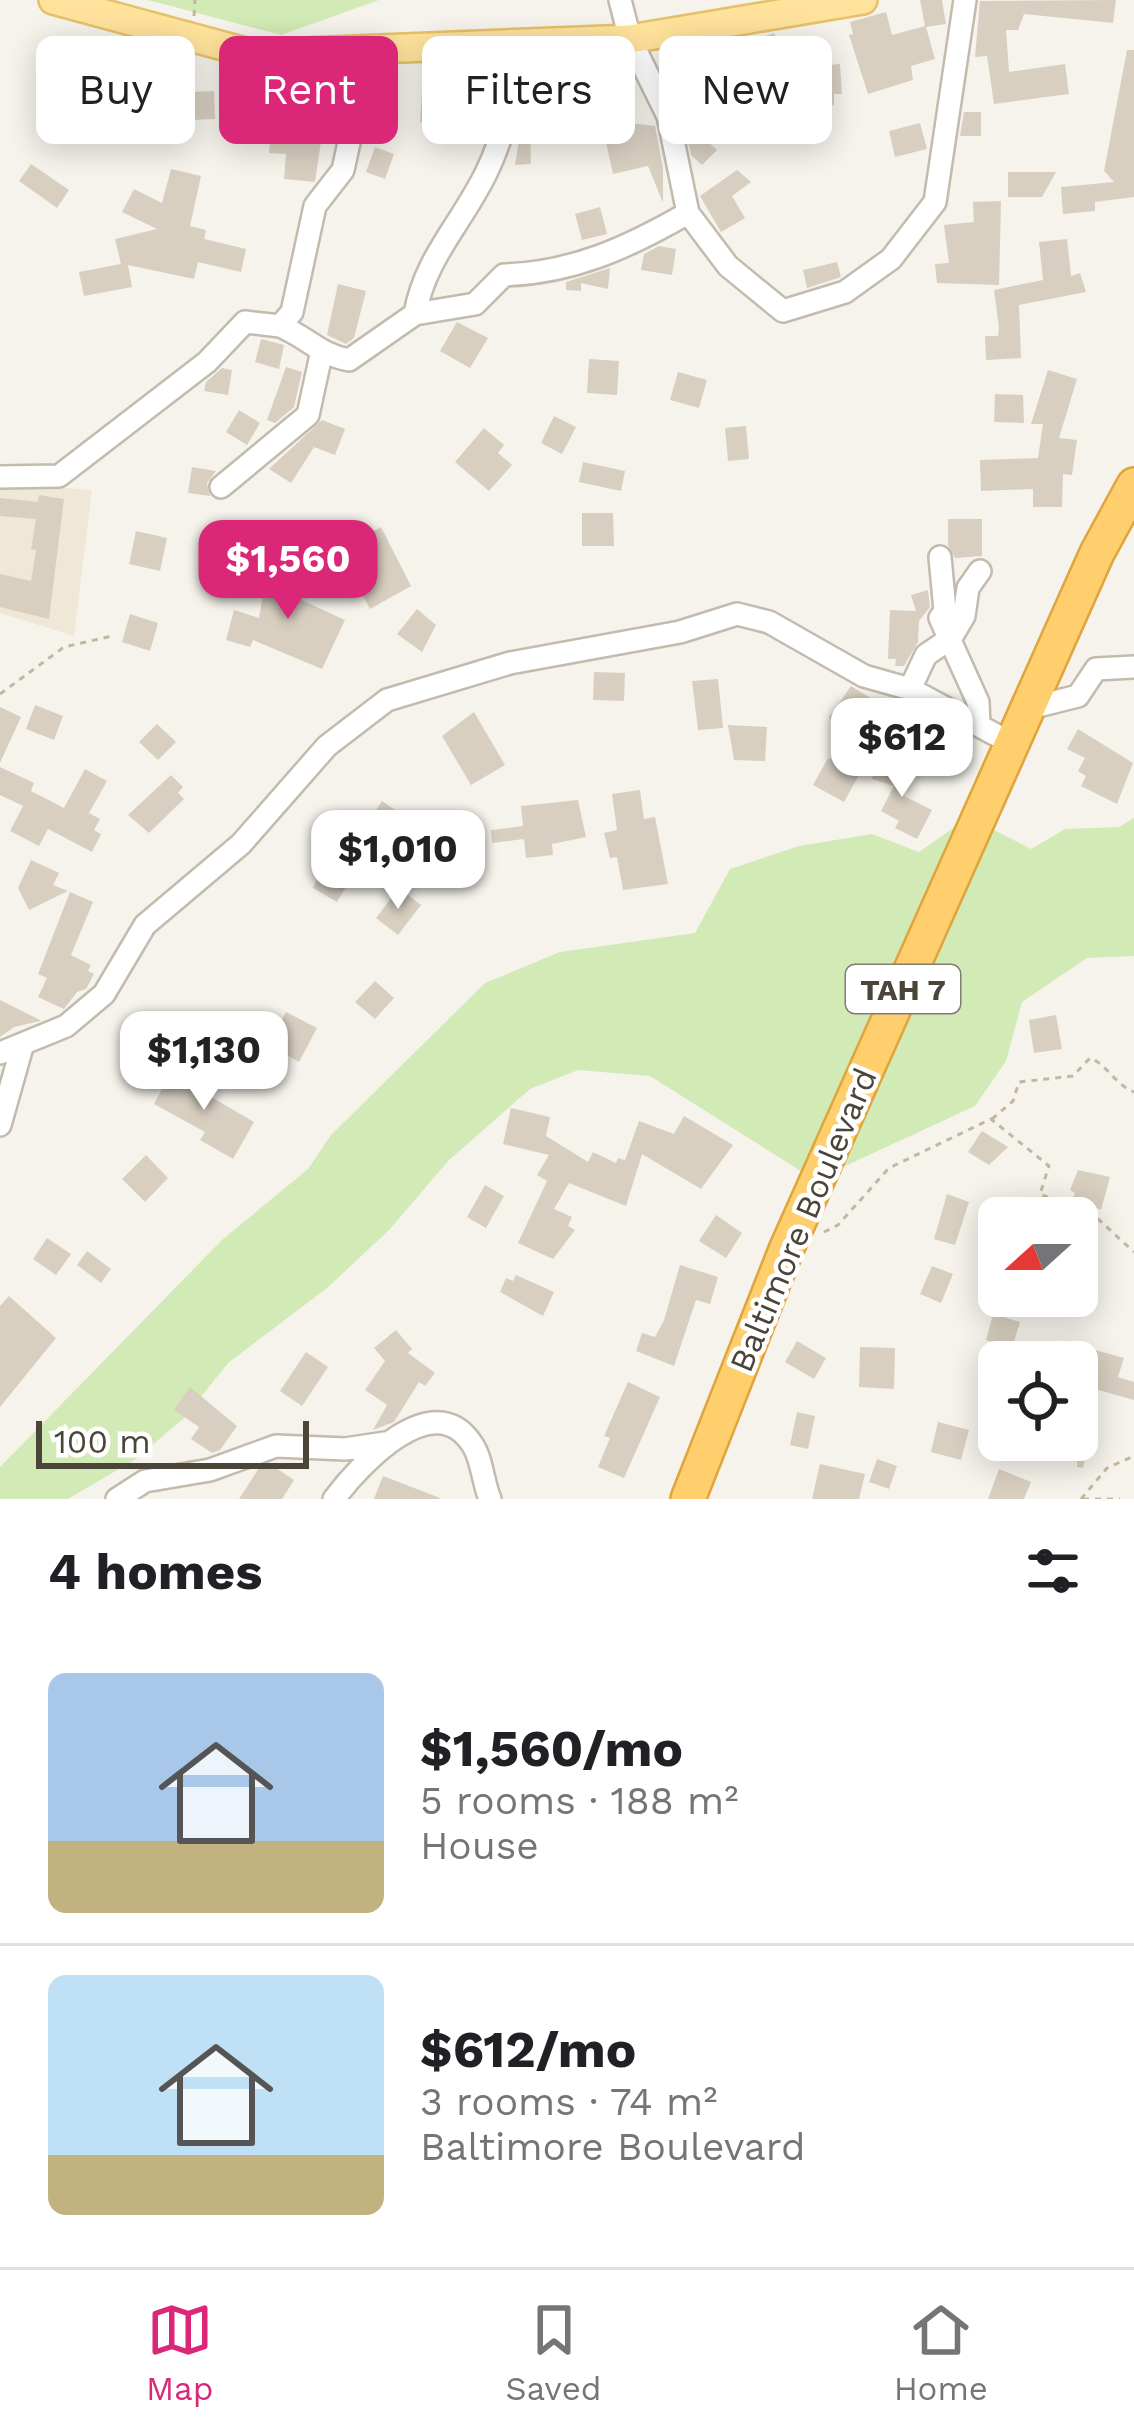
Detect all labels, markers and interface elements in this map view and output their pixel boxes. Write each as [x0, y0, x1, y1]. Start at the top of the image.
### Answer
chip: Buy [36, 36, 195, 144]
chip: Rent [219, 36, 398, 144]
chip: Filters [422, 36, 635, 144]
chip: New [659, 36, 832, 144]
pin: $1,560 [190, 520, 386, 622]
text: $1,560 [226, 536, 351, 581]
pin: $612 [831, 698, 973, 800]
text: $612 [858, 714, 946, 759]
pin: $1,010 [300, 810, 496, 912]
text: $1,010 [338, 826, 458, 871]
road number: TAH 7 [846, 965, 960, 1013]
pin: $1,130 [106, 1011, 302, 1113]
text: $1,130 [147, 1027, 261, 1072]
street label: Baltimore Boulevard [721, 1062, 885, 1378]
north arrow [978, 1197, 1098, 1317]
map controls [978, 1197, 1098, 1461]
button: locate [978, 1341, 1098, 1461]
scale bar [36, 1415, 309, 1468]
text: 100 m [54, 1422, 151, 1461]
icon: filters [1020, 1538, 1086, 1604]
text: 4 homes [48, 1542, 262, 1601]
text: $1,560/mo [420, 1719, 683, 1778]
icon: home [144, 1721, 288, 1865]
text: 5 rooms · 188 m² [420, 1778, 738, 1823]
text: House [420, 1823, 539, 1868]
text: $612/mo [420, 2020, 636, 2079]
icon: home [144, 2023, 288, 2167]
text: 3 rooms · 74 m² [420, 2079, 718, 2124]
text: Baltimore Boulevard [420, 2124, 805, 2169]
tab: Map [146, 2297, 213, 2408]
tab: Saved [506, 2297, 601, 2408]
tab: Home [894, 2297, 988, 2408]

